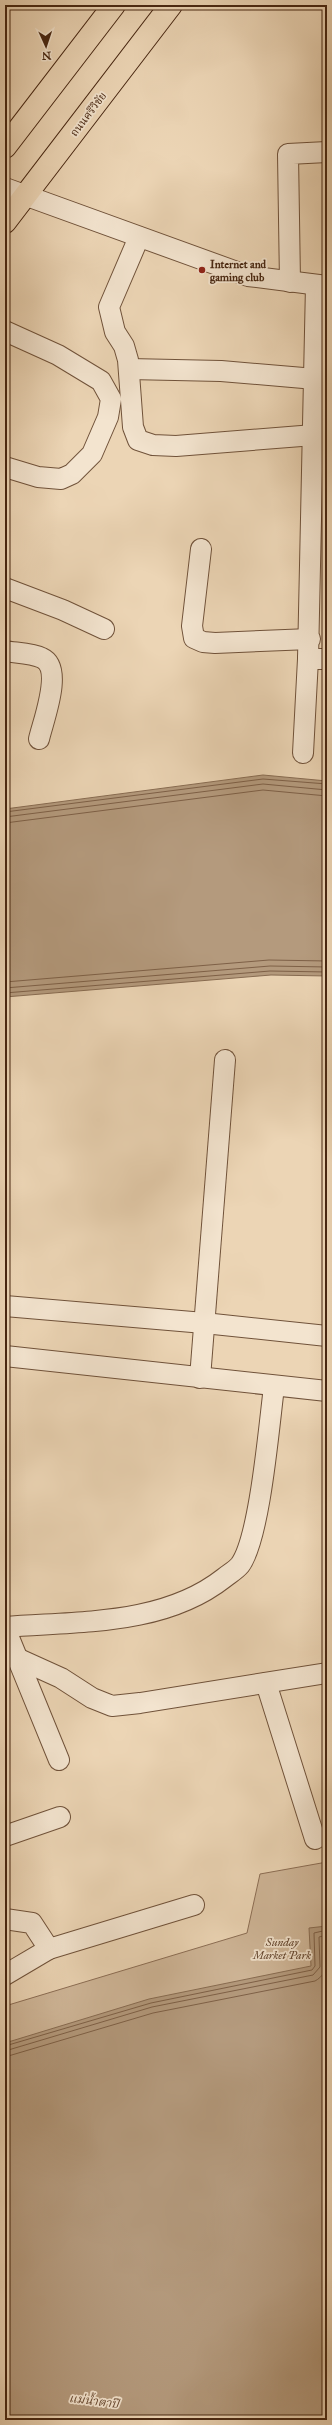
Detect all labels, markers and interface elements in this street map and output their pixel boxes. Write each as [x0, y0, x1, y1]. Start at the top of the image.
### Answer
north arrow [26, 26, 66, 66]
text: N [41, 49, 52, 62]
street label: ถนนศรีวิชัย [67, 89, 109, 139]
place label: Internet and gaming club [210, 258, 267, 284]
marker: Internet and gaming club [197, 265, 207, 275]
park label: Sunday Market Park [252, 1936, 311, 1962]
water label: แม่น้ำตาปี [68, 2389, 121, 2411]

